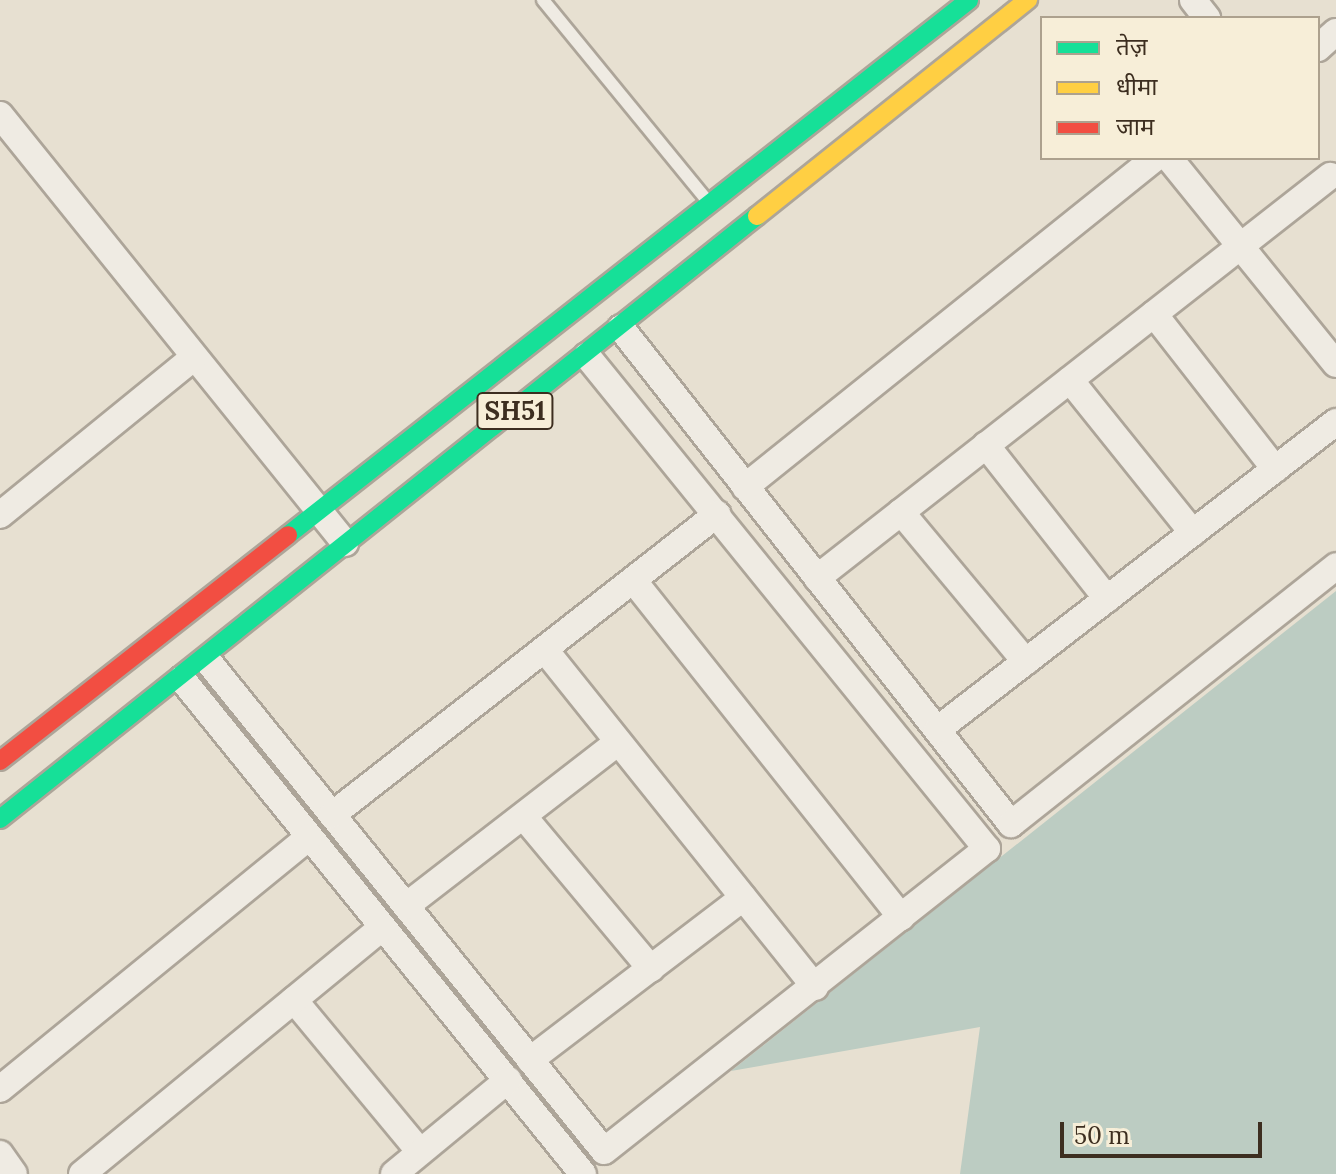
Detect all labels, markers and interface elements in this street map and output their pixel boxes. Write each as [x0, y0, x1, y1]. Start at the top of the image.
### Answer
legend [1040, 16, 1320, 160]
text: तेज़ [1116, 31, 1148, 62]
text: धीमा [1116, 71, 1158, 102]
text: जाम [1116, 111, 1154, 142]
road number: SH51 [475, 389, 555, 433]
scale bar [1064, 1106, 1266, 1156]
text: 50 m [1074, 1120, 1130, 1151]

